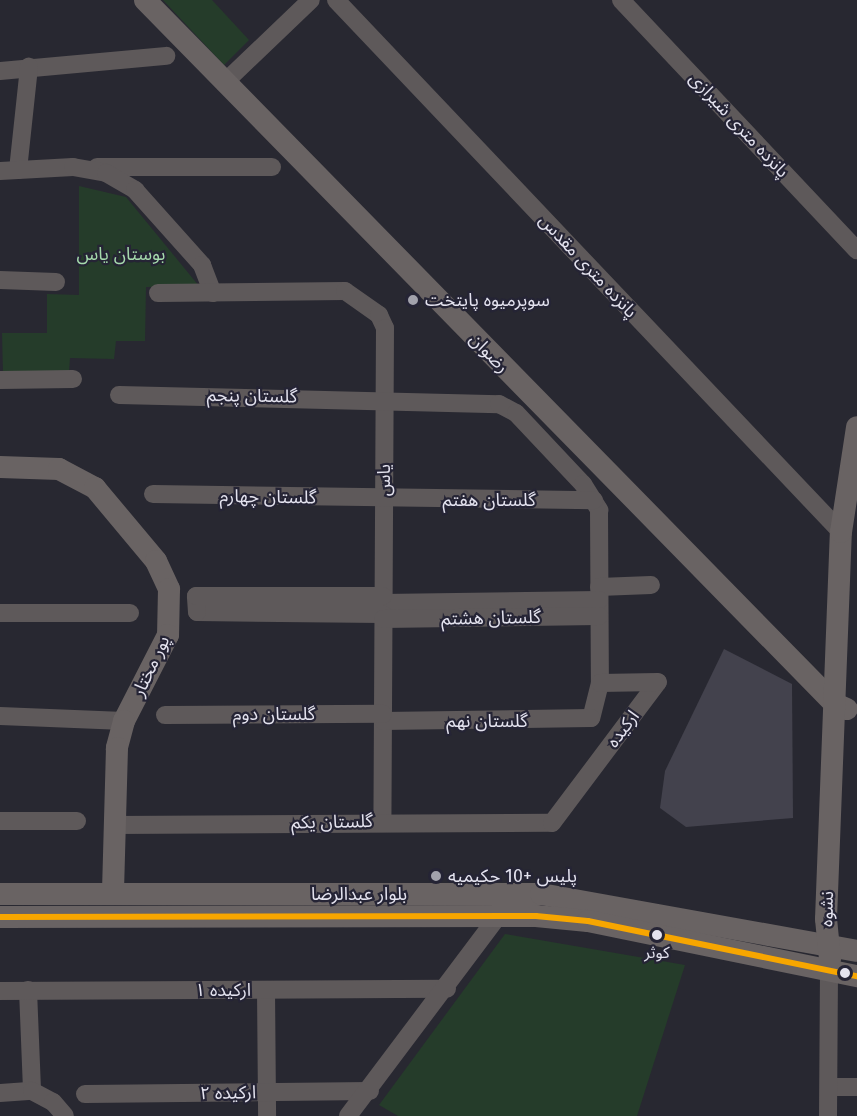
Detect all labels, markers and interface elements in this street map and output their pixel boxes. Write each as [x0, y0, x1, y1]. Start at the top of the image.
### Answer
street label: پانزده متری شیرازی [685, 68, 793, 182]
street label: پانزده متری مقدس [534, 210, 642, 322]
park label: بوستان یاس [77, 243, 165, 265]
place label: سوپرمیوه پایتخت [425, 289, 550, 311]
marker: سوپرمیوه پایتخت [406, 293, 420, 307]
street label: رضوان [465, 328, 513, 378]
street label: گلستان پنجم [207, 384, 297, 408]
street label: یاس [373, 464, 395, 496]
street label: گلستان چهارم [219, 485, 317, 509]
street label: گلستان هفتم [442, 489, 536, 511]
street label: گلستان هشتم [441, 606, 541, 630]
street label: پور مختار [128, 632, 174, 700]
street label: گلستان دوم [233, 703, 315, 725]
street label: ارکیده [602, 706, 644, 752]
street label: گلستان نهم [446, 710, 528, 732]
street label: گلستان یکم [291, 810, 373, 834]
place label: پلیس +10 حکیمیه [448, 865, 577, 887]
marker: پلیس +10 حکیمیه [429, 869, 443, 883]
street label: بلوار عبدالرضا [311, 883, 407, 905]
street label: نشوه [816, 891, 838, 927]
marker: کوثر [651, 929, 663, 941]
place label: کوثر [644, 943, 670, 963]
unlabelled marker [839, 967, 851, 979]
street label: ارکیده ۱ [195, 979, 251, 1001]
street label: ارکیده ۲ [200, 1082, 256, 1104]

